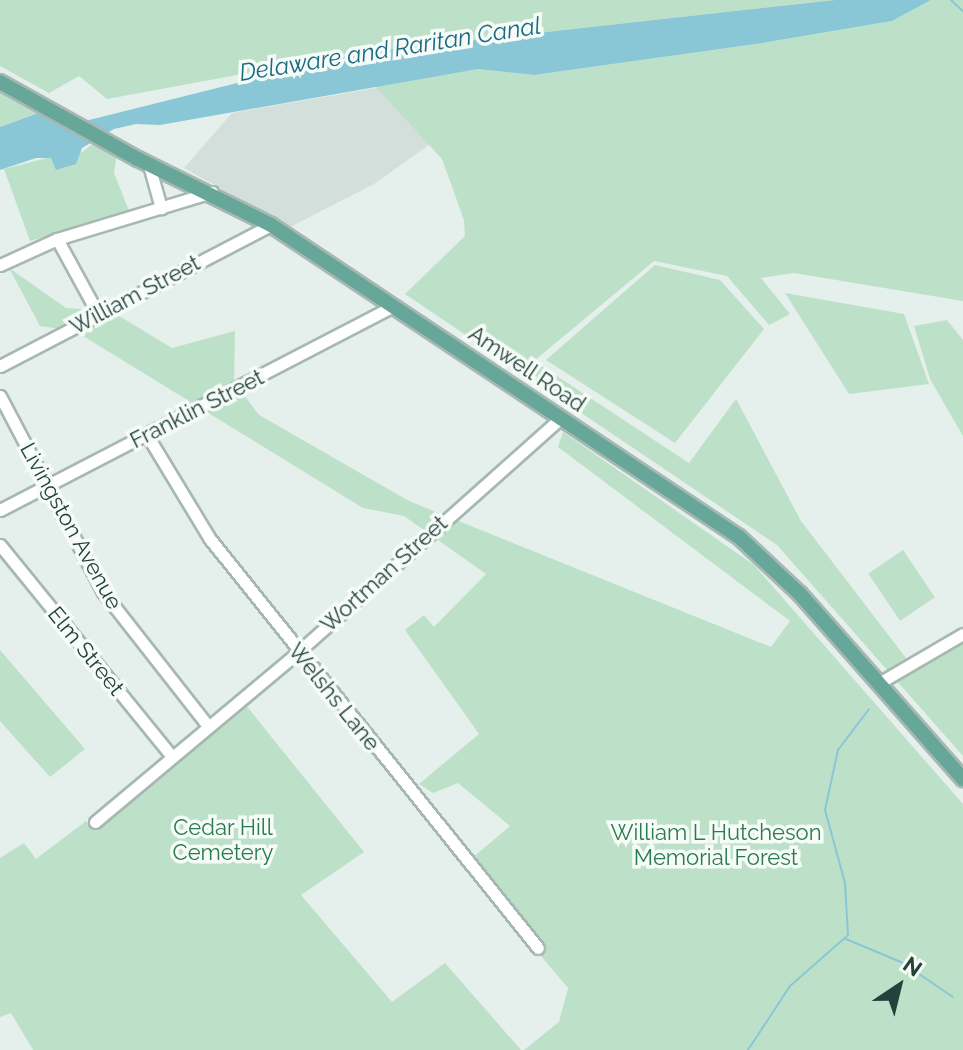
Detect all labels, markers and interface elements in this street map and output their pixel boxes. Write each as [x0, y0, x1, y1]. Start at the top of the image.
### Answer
water label: Delaware and Raritan Canal [237, 11, 543, 87]
street label: William Street [66, 250, 204, 340]
street label: Amwell Road [463, 320, 591, 418]
street label: Franklin Street [126, 364, 268, 454]
street label: Livingston Avenue [14, 438, 128, 614]
street label: Wortman Street [315, 510, 453, 638]
street label: Elm Street [42, 601, 130, 701]
street label: Welshs Lane [283, 638, 385, 756]
park label: Cedar Hill Cemetery [173, 814, 273, 866]
park label: William L Hutcheson Memorial Forest [610, 819, 822, 870]
north arrow [859, 946, 939, 1026]
text: N [898, 951, 927, 982]

